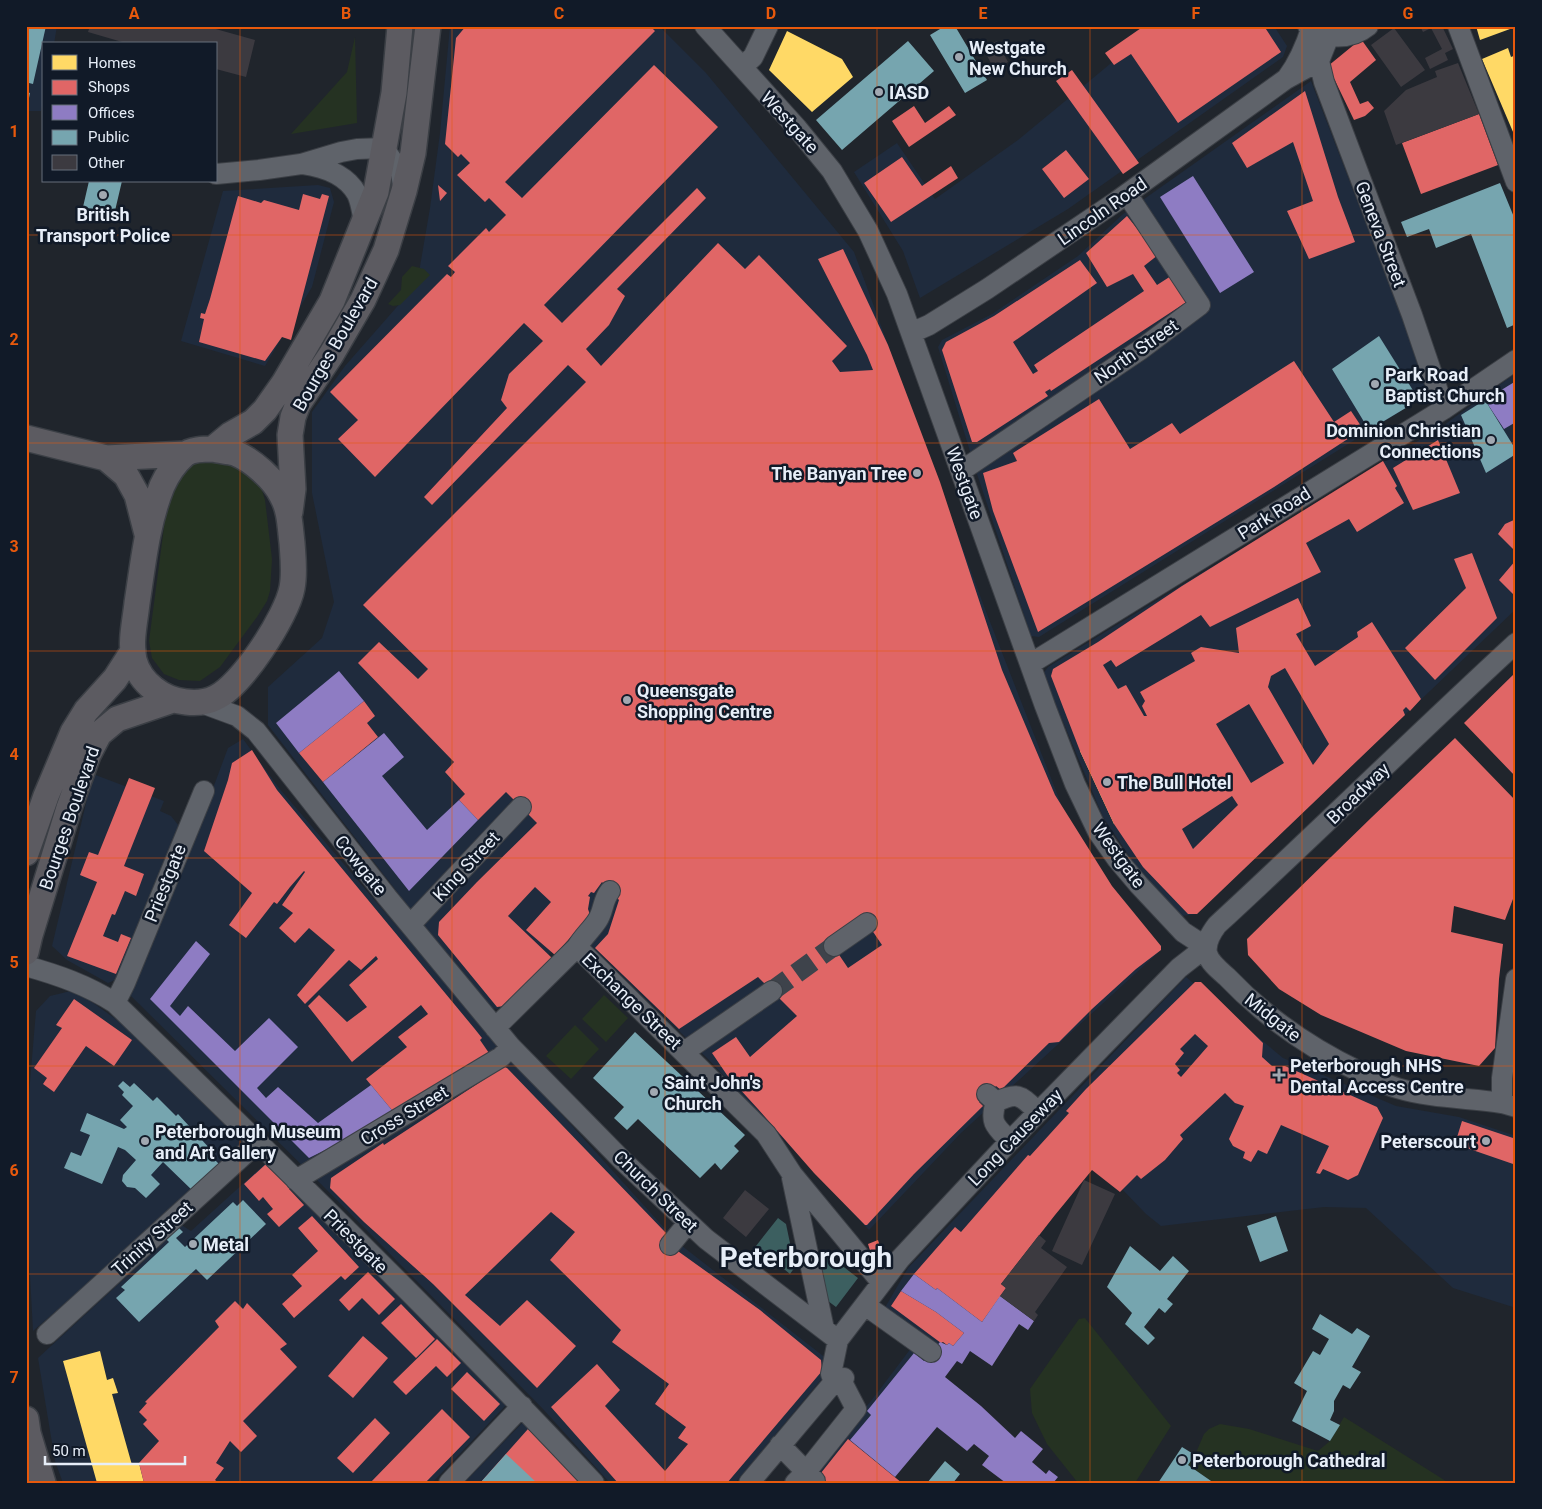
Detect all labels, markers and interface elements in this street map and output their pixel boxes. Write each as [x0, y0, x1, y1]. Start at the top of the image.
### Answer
text: A [129, 4, 140, 23]
text: B [341, 4, 351, 23]
text: C [554, 4, 564, 23]
text: D [766, 4, 776, 23]
text: E [979, 4, 988, 23]
text: F [1192, 4, 1201, 23]
text: G [1403, 4, 1414, 23]
place label: Westgate New Church [969, 37, 1067, 79]
legend [42, 42, 218, 182]
marker: Westgate New Church [953, 51, 965, 63]
text: Homes [88, 54, 136, 72]
text: Shops [88, 78, 130, 96]
place label: IASD [889, 82, 929, 103]
marker: IASD [873, 86, 885, 98]
street label: Westgate [757, 87, 823, 157]
text: Offices [88, 104, 135, 122]
text: 1 [9, 122, 19, 141]
text: Public [88, 128, 129, 146]
text: Other [88, 154, 125, 172]
street label: Lincoln Road [1053, 173, 1151, 249]
street label: Geneva Street [1351, 178, 1411, 290]
marker: British Transport Police [97, 189, 109, 201]
place label: British Transport Police [36, 204, 170, 246]
street label: Bourges Boulevard [288, 274, 382, 414]
street label: North Street [1090, 314, 1182, 388]
text: 2 [9, 330, 19, 349]
place label: Park Road Baptist Church [1385, 364, 1505, 406]
marker: Park Road Baptist Church [1369, 378, 1381, 390]
place label: Dominion Christian Connections [1326, 420, 1481, 462]
marker: Dominion Christian Connections [1485, 434, 1497, 446]
street label: Westgate [942, 444, 988, 522]
place label: The Banyan Tree [771, 463, 907, 484]
marker: The Banyan Tree [911, 467, 923, 479]
street label: Park Road [1234, 482, 1314, 544]
text: 3 [9, 537, 19, 556]
place label: Queensgate Shopping Centre [637, 680, 772, 722]
marker: Queensgate Shopping Centre [621, 694, 633, 706]
street label: Bourges Boulevard [35, 743, 103, 893]
text: 4 [9, 745, 19, 764]
street label: Broadway [1322, 758, 1394, 828]
place label: The Bull Hotel [1117, 772, 1231, 793]
marker: The Bull Hotel [1101, 776, 1113, 788]
street label: Westgate [1088, 818, 1150, 892]
street label: King Street [428, 827, 504, 905]
street label: Cowgate [331, 831, 391, 899]
street label: Priestgate [140, 841, 190, 925]
street label: Exchange Street [578, 948, 686, 1054]
text: 5 [9, 953, 19, 972]
street label: Midgate [1241, 989, 1305, 1045]
place label: Peterborough NHS Dental Access Centre [1290, 1055, 1464, 1097]
marker: Peterborough NHS Dental Access Centre [1272, 1068, 1286, 1082]
place label: Saint John's Church [664, 1072, 761, 1114]
street label: Cross Street [356, 1081, 452, 1149]
street label: Long Causeway [964, 1084, 1067, 1190]
marker: Saint John's Church [648, 1086, 660, 1098]
place label: Peterborough Museum and Art Gallery [155, 1121, 341, 1163]
place label: Peterscourt [1380, 1131, 1476, 1152]
marker: Peterborough Museum and Art Gallery [139, 1135, 151, 1147]
marker: Peterscourt [1480, 1135, 1492, 1147]
street label: Church Street [610, 1146, 702, 1236]
text: 6 [9, 1161, 19, 1180]
street label: Trinity Street [107, 1196, 197, 1280]
street label: Priestgate [320, 1205, 392, 1277]
place label: Metal [203, 1234, 249, 1255]
marker: Metal [187, 1238, 199, 1250]
district label: Peterborough [720, 1241, 892, 1274]
text: 7 [9, 1368, 19, 1387]
scale bar [45, 1434, 185, 1466]
text: 50 m [52, 1442, 86, 1460]
place label: Peterborough Cathedral [1192, 1450, 1385, 1471]
marker: Peterborough Cathedral [1176, 1454, 1188, 1466]

